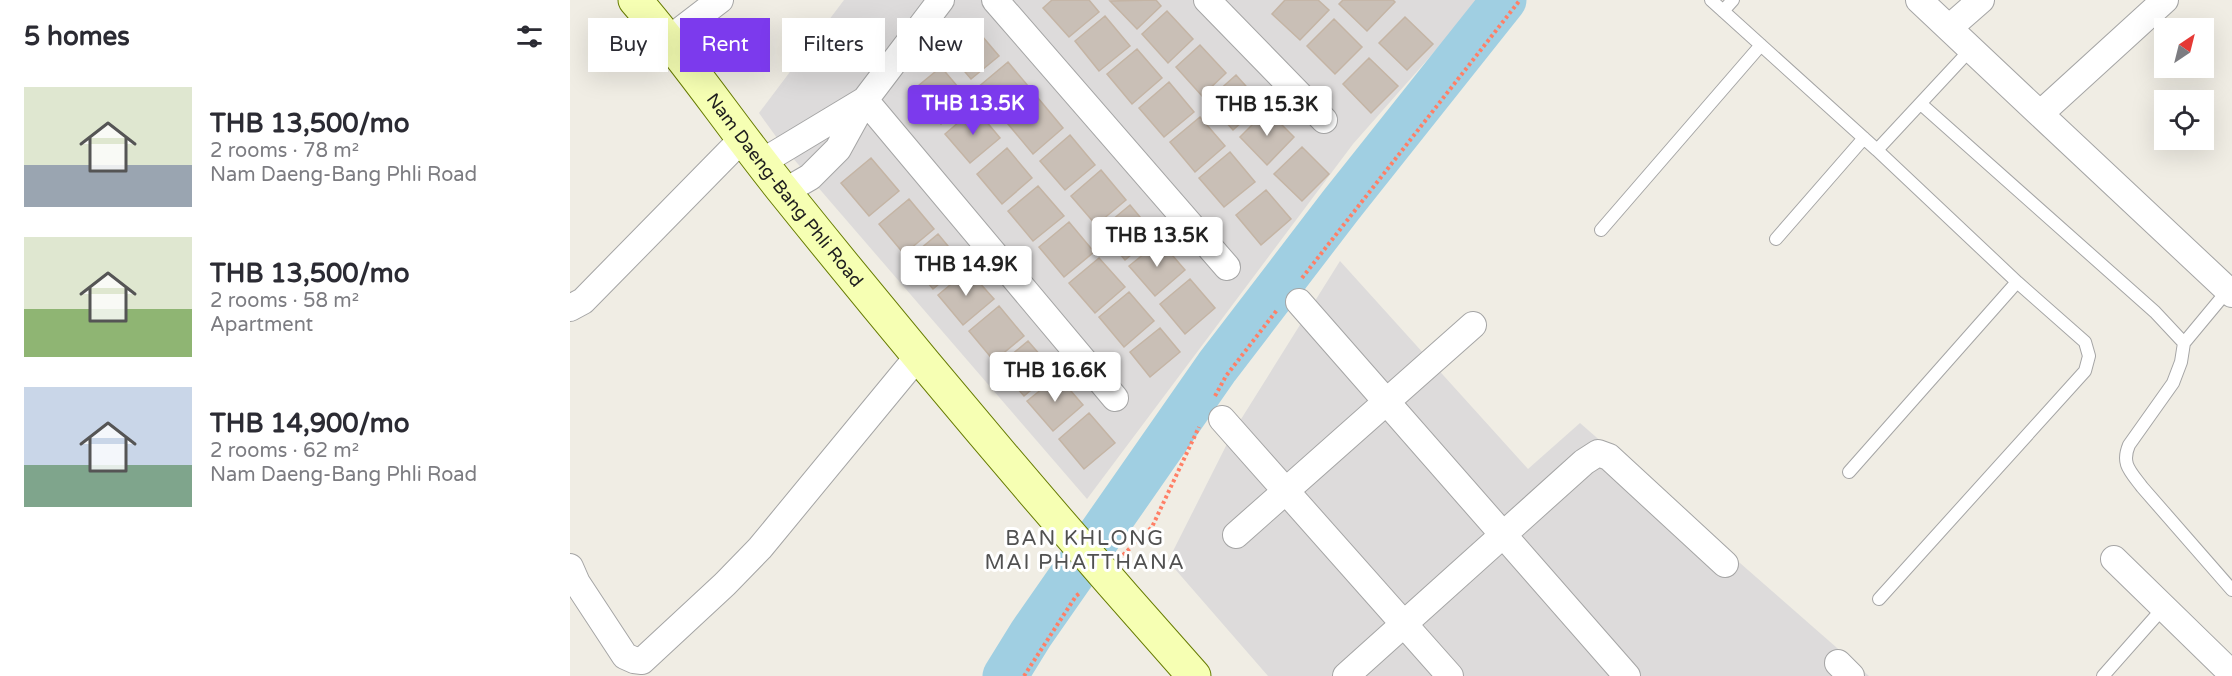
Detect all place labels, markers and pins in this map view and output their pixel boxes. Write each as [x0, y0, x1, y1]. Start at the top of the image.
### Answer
pin: THB 13.5K [904, 85, 1042, 136]
pin: THB 15.3K [1198, 86, 1336, 137]
pin: THB 13.5K [1088, 217, 1226, 268]
pin: THB 14.9K [897, 246, 1035, 297]
pin: THB 16.6K [986, 352, 1124, 403]

